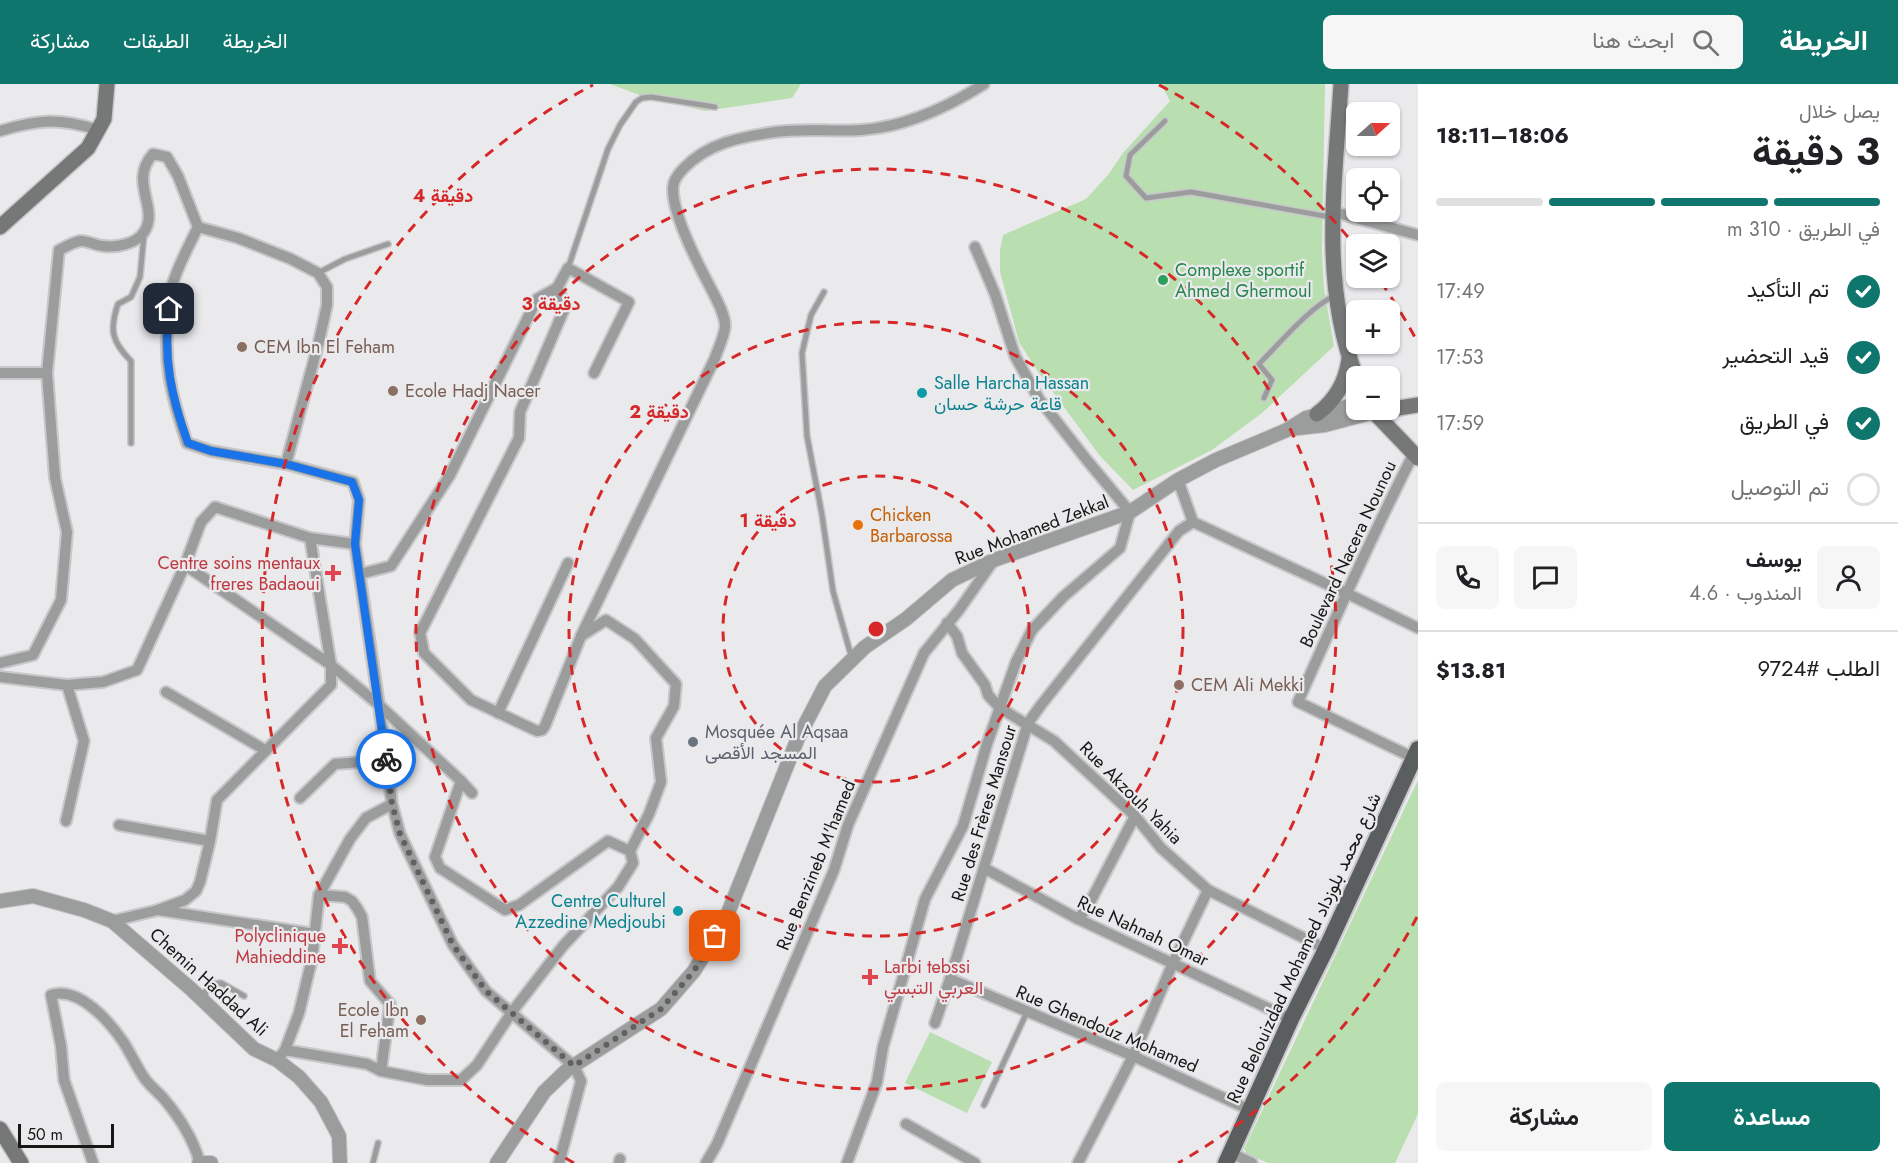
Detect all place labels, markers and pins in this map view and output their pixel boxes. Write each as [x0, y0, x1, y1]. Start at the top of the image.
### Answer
place label: Complexe sportif Ahmed Ghermoul [1175, 257, 1312, 304]
marker: Complexe sportif Ahmed Ghermoul [1156, 273, 1170, 287]
pin [143, 283, 194, 334]
place label: CEM Ibn El Feham [254, 334, 395, 360]
marker: CEM Ibn El Feham [235, 340, 249, 354]
place label: Salle Harcha Hassan قاعة حرشة حسان [934, 370, 1089, 417]
place label: Ecole Hadj Nacer [405, 378, 541, 404]
marker: Ecole Hadj Nacer [386, 384, 400, 398]
marker: Salle Harcha Hassan قاعة حرشة حسان [915, 386, 929, 400]
place label: Chicken Barbarossa [870, 502, 953, 549]
marker: Chicken Barbarossa [851, 518, 865, 532]
place label: Centre soins mentaux freres Badaoui [157, 550, 320, 597]
marker: Centre soins mentaux freres Badaoui [324, 564, 342, 582]
centre of rings [866, 619, 886, 639]
place label: CEM Ali Mekki [1191, 672, 1304, 698]
marker: CEM Ali Mekki [1172, 678, 1186, 692]
place label: Mosquée Al Aqsaa المسجد الأقصى [705, 719, 848, 766]
marker: Mosquée Al Aqsaa المسجد الأقصى [686, 735, 700, 749]
place label: Centre Culturel Azzedine Medjoubi [515, 888, 666, 935]
marker: Centre Culturel Azzedine Medjoubi [671, 904, 685, 918]
pin [689, 910, 740, 961]
place label: Polyclinique Mahieddine [235, 923, 326, 970]
marker: Polyclinique Mahieddine [331, 937, 349, 955]
place label: Larbi tebssi العربي التبسي [884, 954, 983, 1003]
marker: Larbi tebssi العربي التبسي [861, 968, 879, 986]
place label: Ecole Ibn El Feham [338, 997, 409, 1044]
marker: Ecole Ibn El Feham [414, 1013, 428, 1027]

